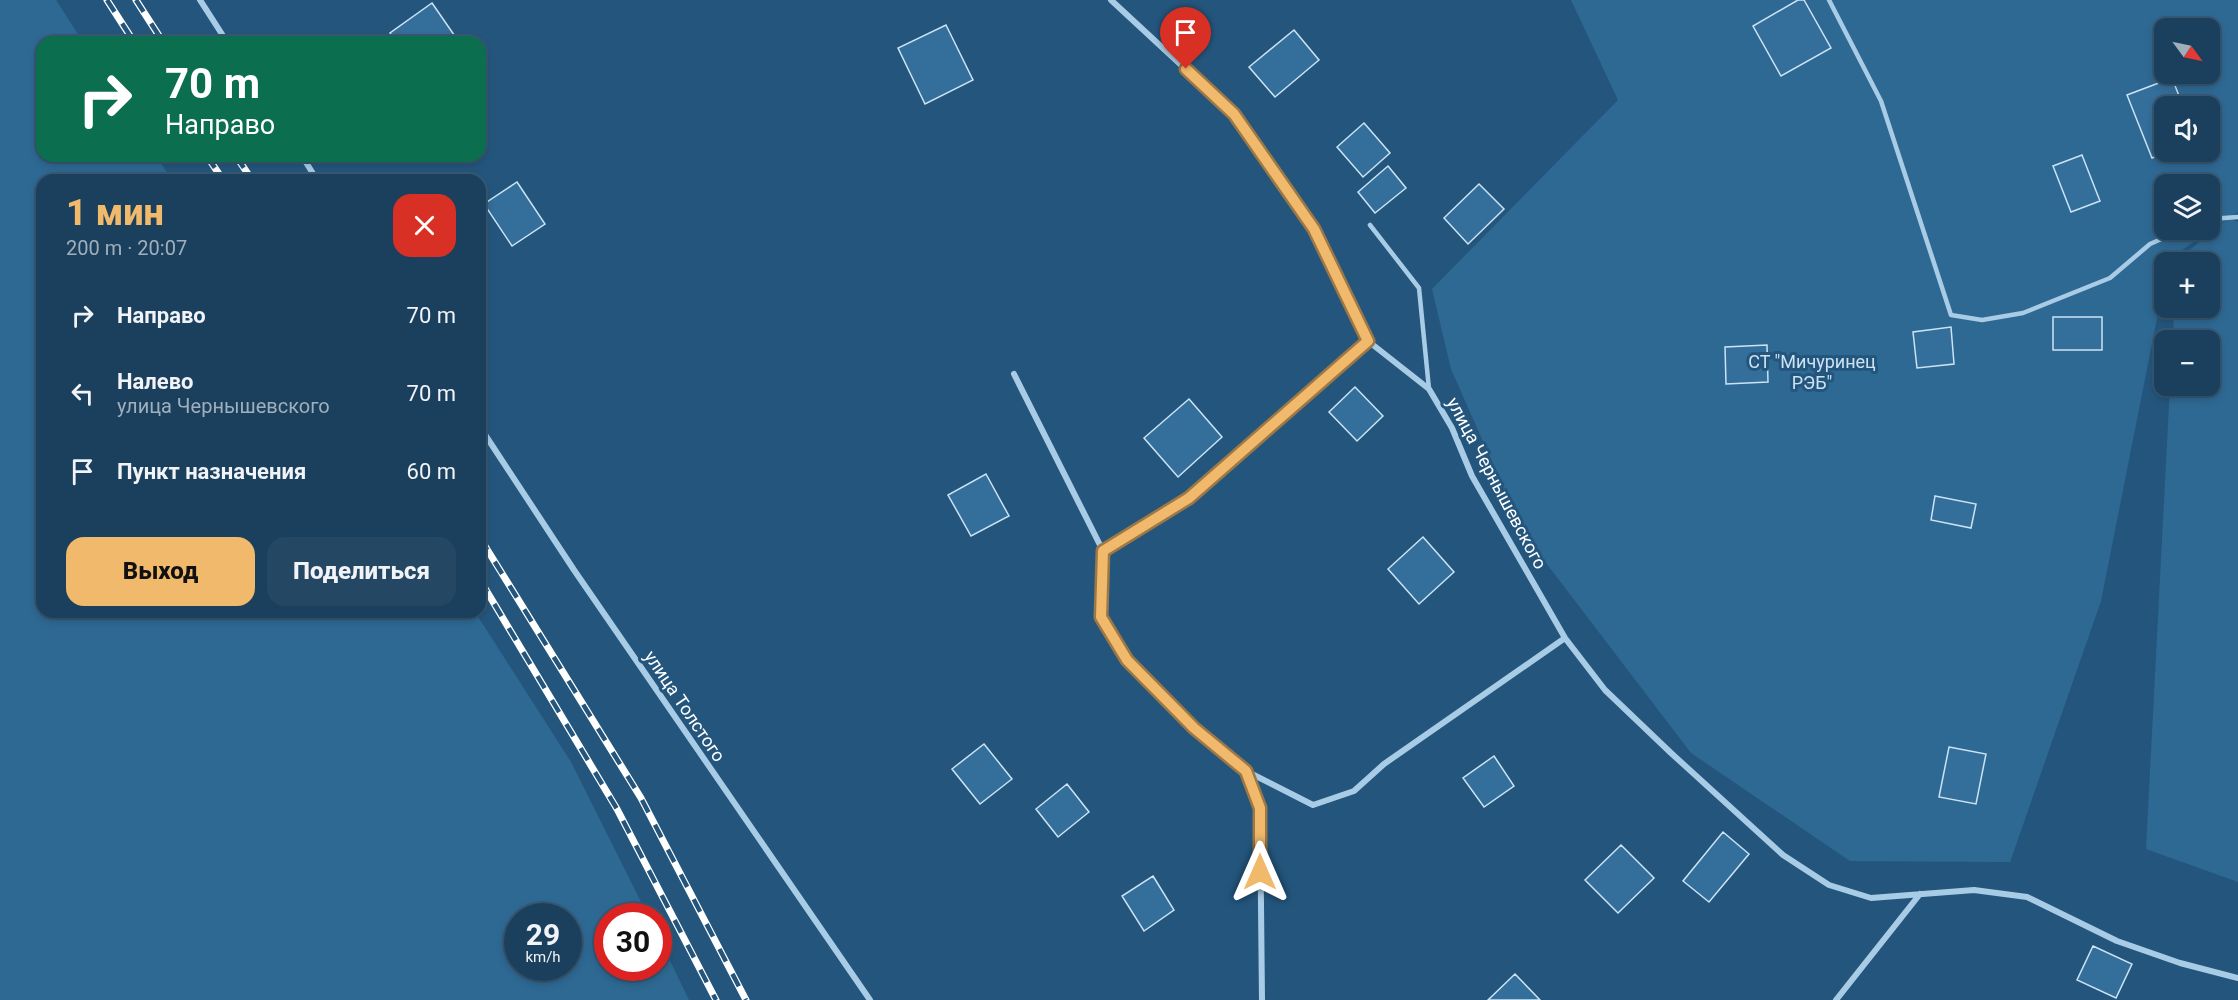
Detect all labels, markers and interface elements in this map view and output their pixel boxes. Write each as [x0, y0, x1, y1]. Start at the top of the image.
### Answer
pin [1160, 7, 1211, 69]
icon: arrive [1169, 16, 1202, 49]
north arrow [2154, 18, 2220, 84]
map controls [2154, 18, 2220, 396]
text: 70 m [165, 59, 260, 108]
icon: right [66, 60, 144, 138]
button: sound [2154, 96, 2220, 162]
text: Направо [165, 109, 275, 141]
button: layers [2154, 174, 2220, 240]
text: 1 мин [66, 192, 164, 234]
button: close [393, 194, 456, 257]
text: 200 m · 20:07 [66, 236, 187, 260]
button: + [2154, 252, 2220, 318]
icon: right [66, 299, 99, 332]
text: Направо [117, 303, 206, 328]
text: 70 m [407, 303, 456, 328]
button: − [2154, 330, 2220, 396]
park label: СТ "Мичуринец РЭБ" [1748, 351, 1876, 393]
text: Налево [117, 369, 194, 394]
icon: left [66, 377, 99, 410]
text: 70 m [407, 381, 456, 406]
text: улица Чернышевского [117, 394, 330, 418]
street label: улица Чернышевского [1443, 394, 1551, 572]
icon: arrive [66, 455, 99, 488]
text: Пункт назначения [117, 459, 306, 484]
text: 60 m [407, 459, 456, 484]
button: Выход [66, 537, 255, 606]
button: Поделиться [267, 537, 456, 606]
street label: улица Толстого [640, 646, 730, 766]
position arrow [1228, 840, 1292, 904]
speed limit sign: 30 [594, 903, 672, 981]
text: 29 [526, 917, 560, 952]
text: km/h [525, 948, 561, 966]

